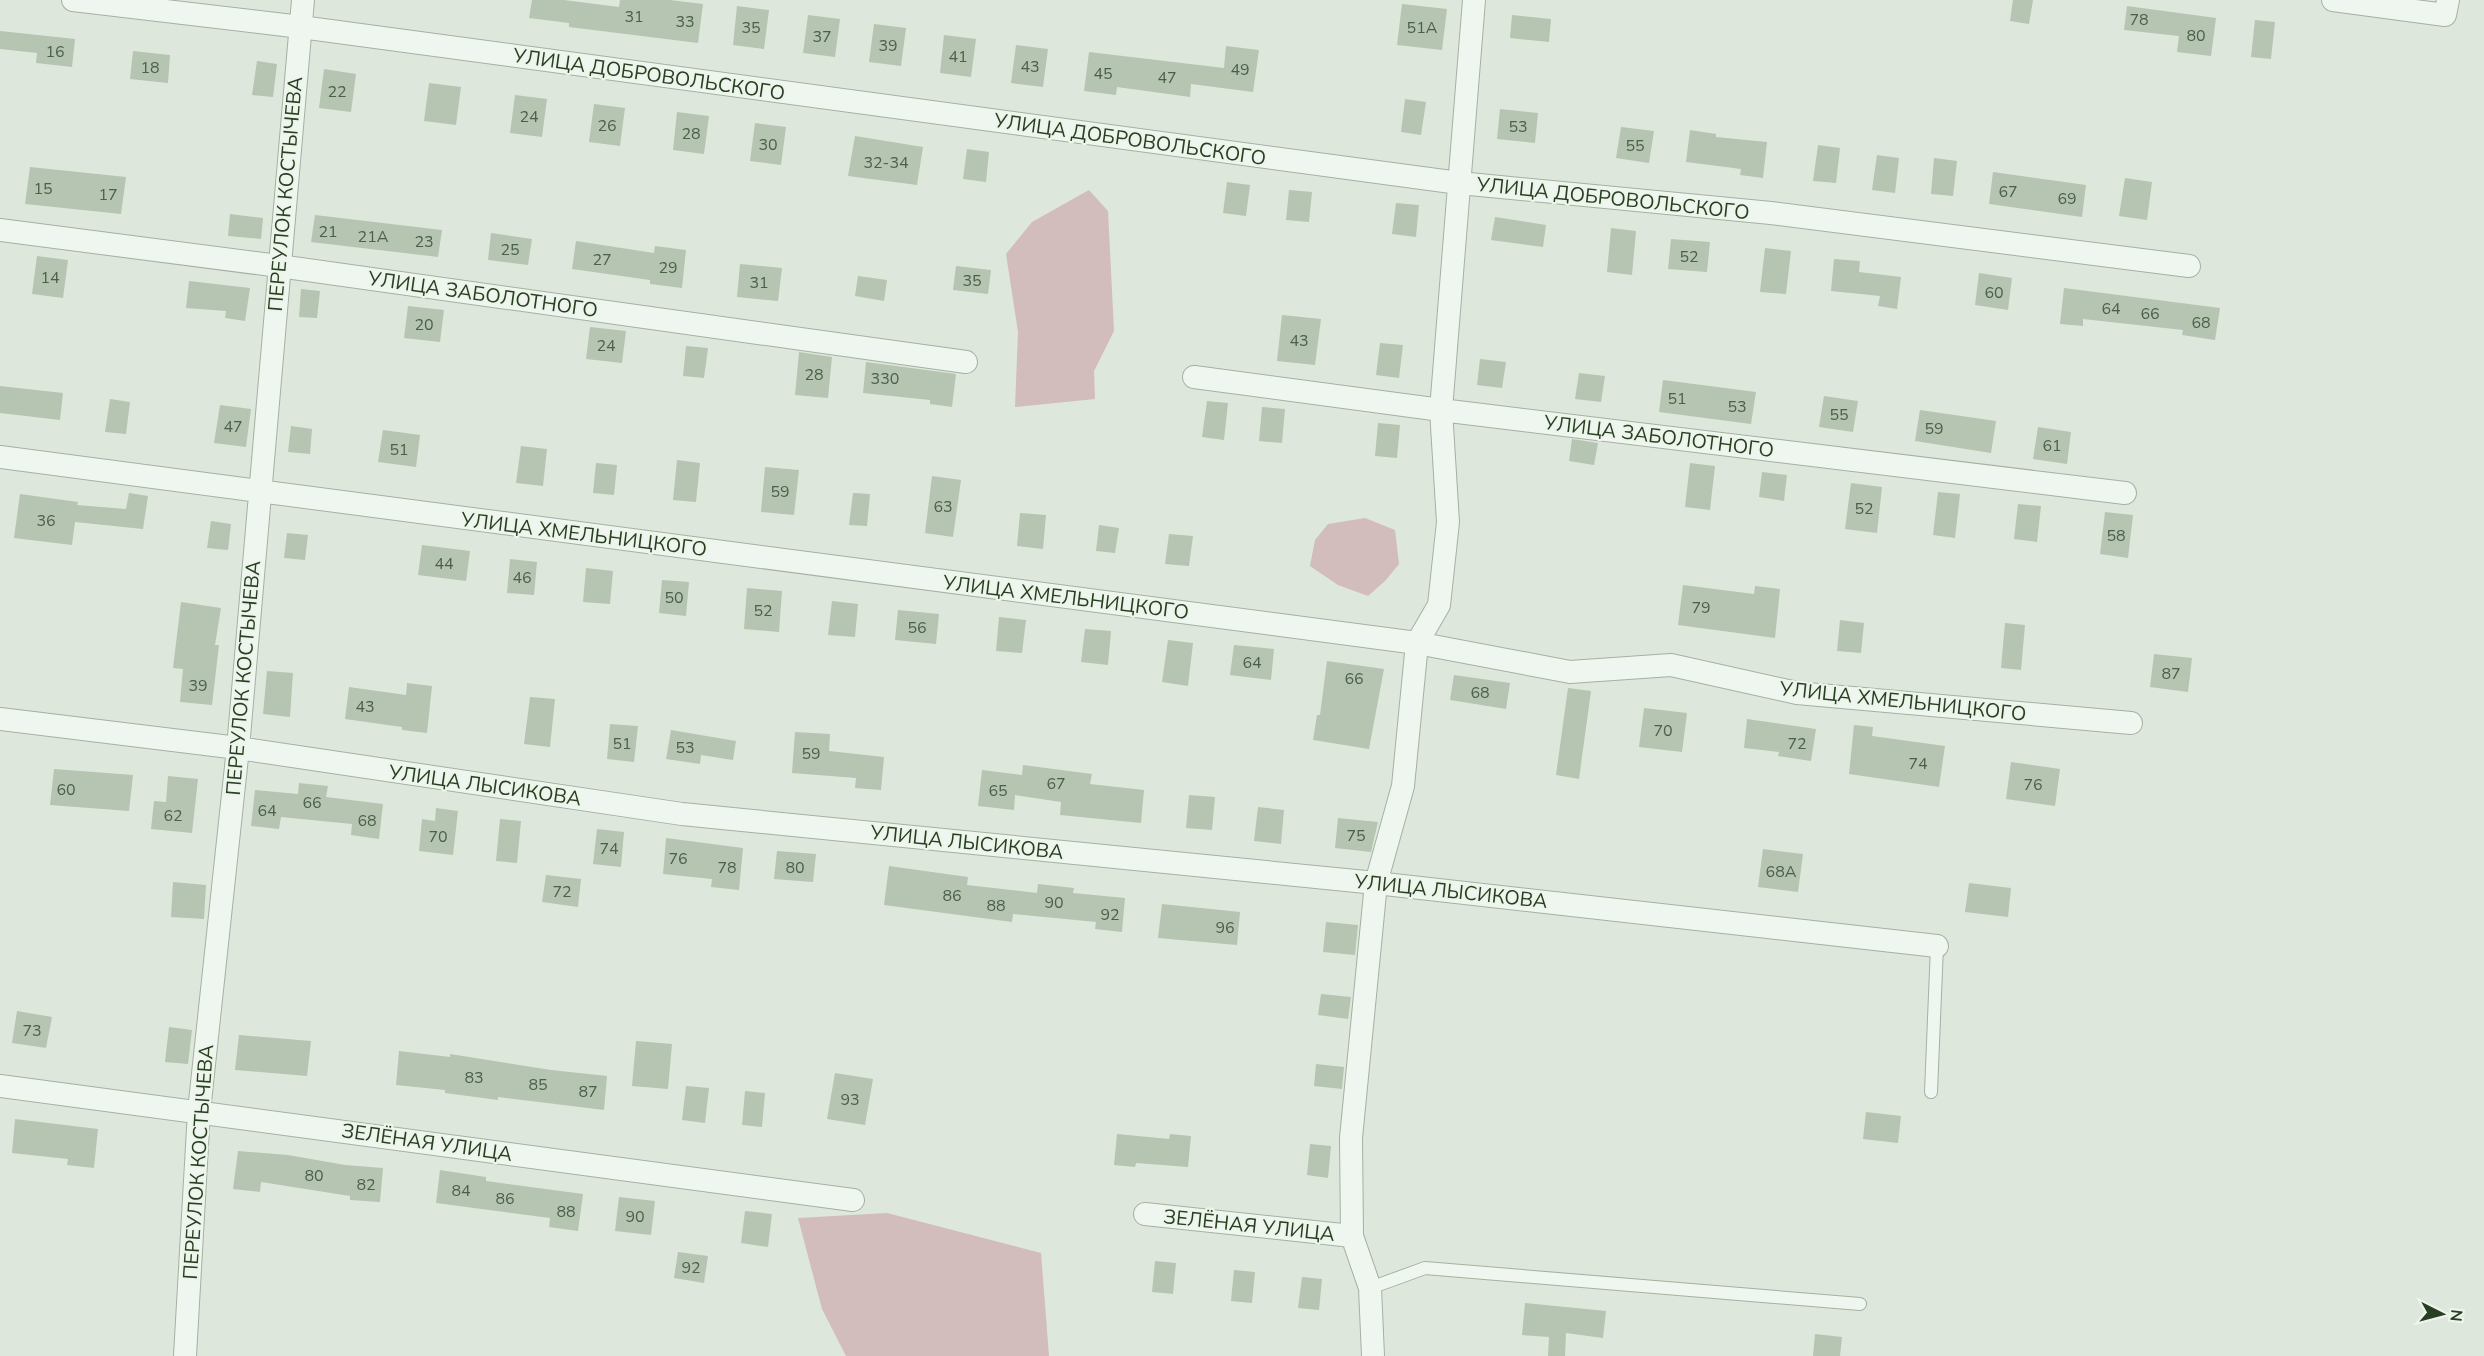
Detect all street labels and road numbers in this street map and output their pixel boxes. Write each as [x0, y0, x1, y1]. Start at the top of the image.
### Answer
street label: УЛИЦА ДОБРОВОЛЬСКОГО [510, 42, 787, 107]
street label: ПЕРЕУЛОК КОСТЫЧЕВА [262, 75, 309, 313]
street label: УЛИЦА ДОБРОВОЛЬСКОГО [991, 107, 1268, 172]
street label: УЛИЦА ДОБРОВОЛЬСКОГО [1474, 171, 1751, 226]
street label: УЛИЦА ЗАБОЛОТНОГО [365, 265, 599, 324]
street label: УЛИЦА ЗАБОЛОТНОГО [1541, 409, 1776, 464]
street label: УЛИЦА ХМЕЛЬНИЦКОГО [458, 506, 708, 563]
street label: ПЕРЕУЛОК КОСТЫЧЕВА [220, 559, 267, 797]
street label: УЛИЦА ХМЕЛЬНИЦКОГО [940, 569, 1190, 626]
street label: УЛИЦА ХМЕЛЬНИЦКОГО [1777, 675, 2028, 728]
street label: УЛИЦА ЛЫСИКОВА [386, 758, 583, 812]
street label: УЛИЦА ЛЫСИКОВА [868, 819, 1065, 866]
street label: УЛИЦА ЛЫСИКОВА [1352, 868, 1549, 915]
street label: ПЕРЕУЛОК КОСТЫЧЕВА [177, 1043, 220, 1280]
street label: ЗЕЛЁНАЯ УЛИЦА [340, 1117, 514, 1168]
street label: ЗЕЛЁНАЯ УЛИЦА [1162, 1203, 1336, 1248]

